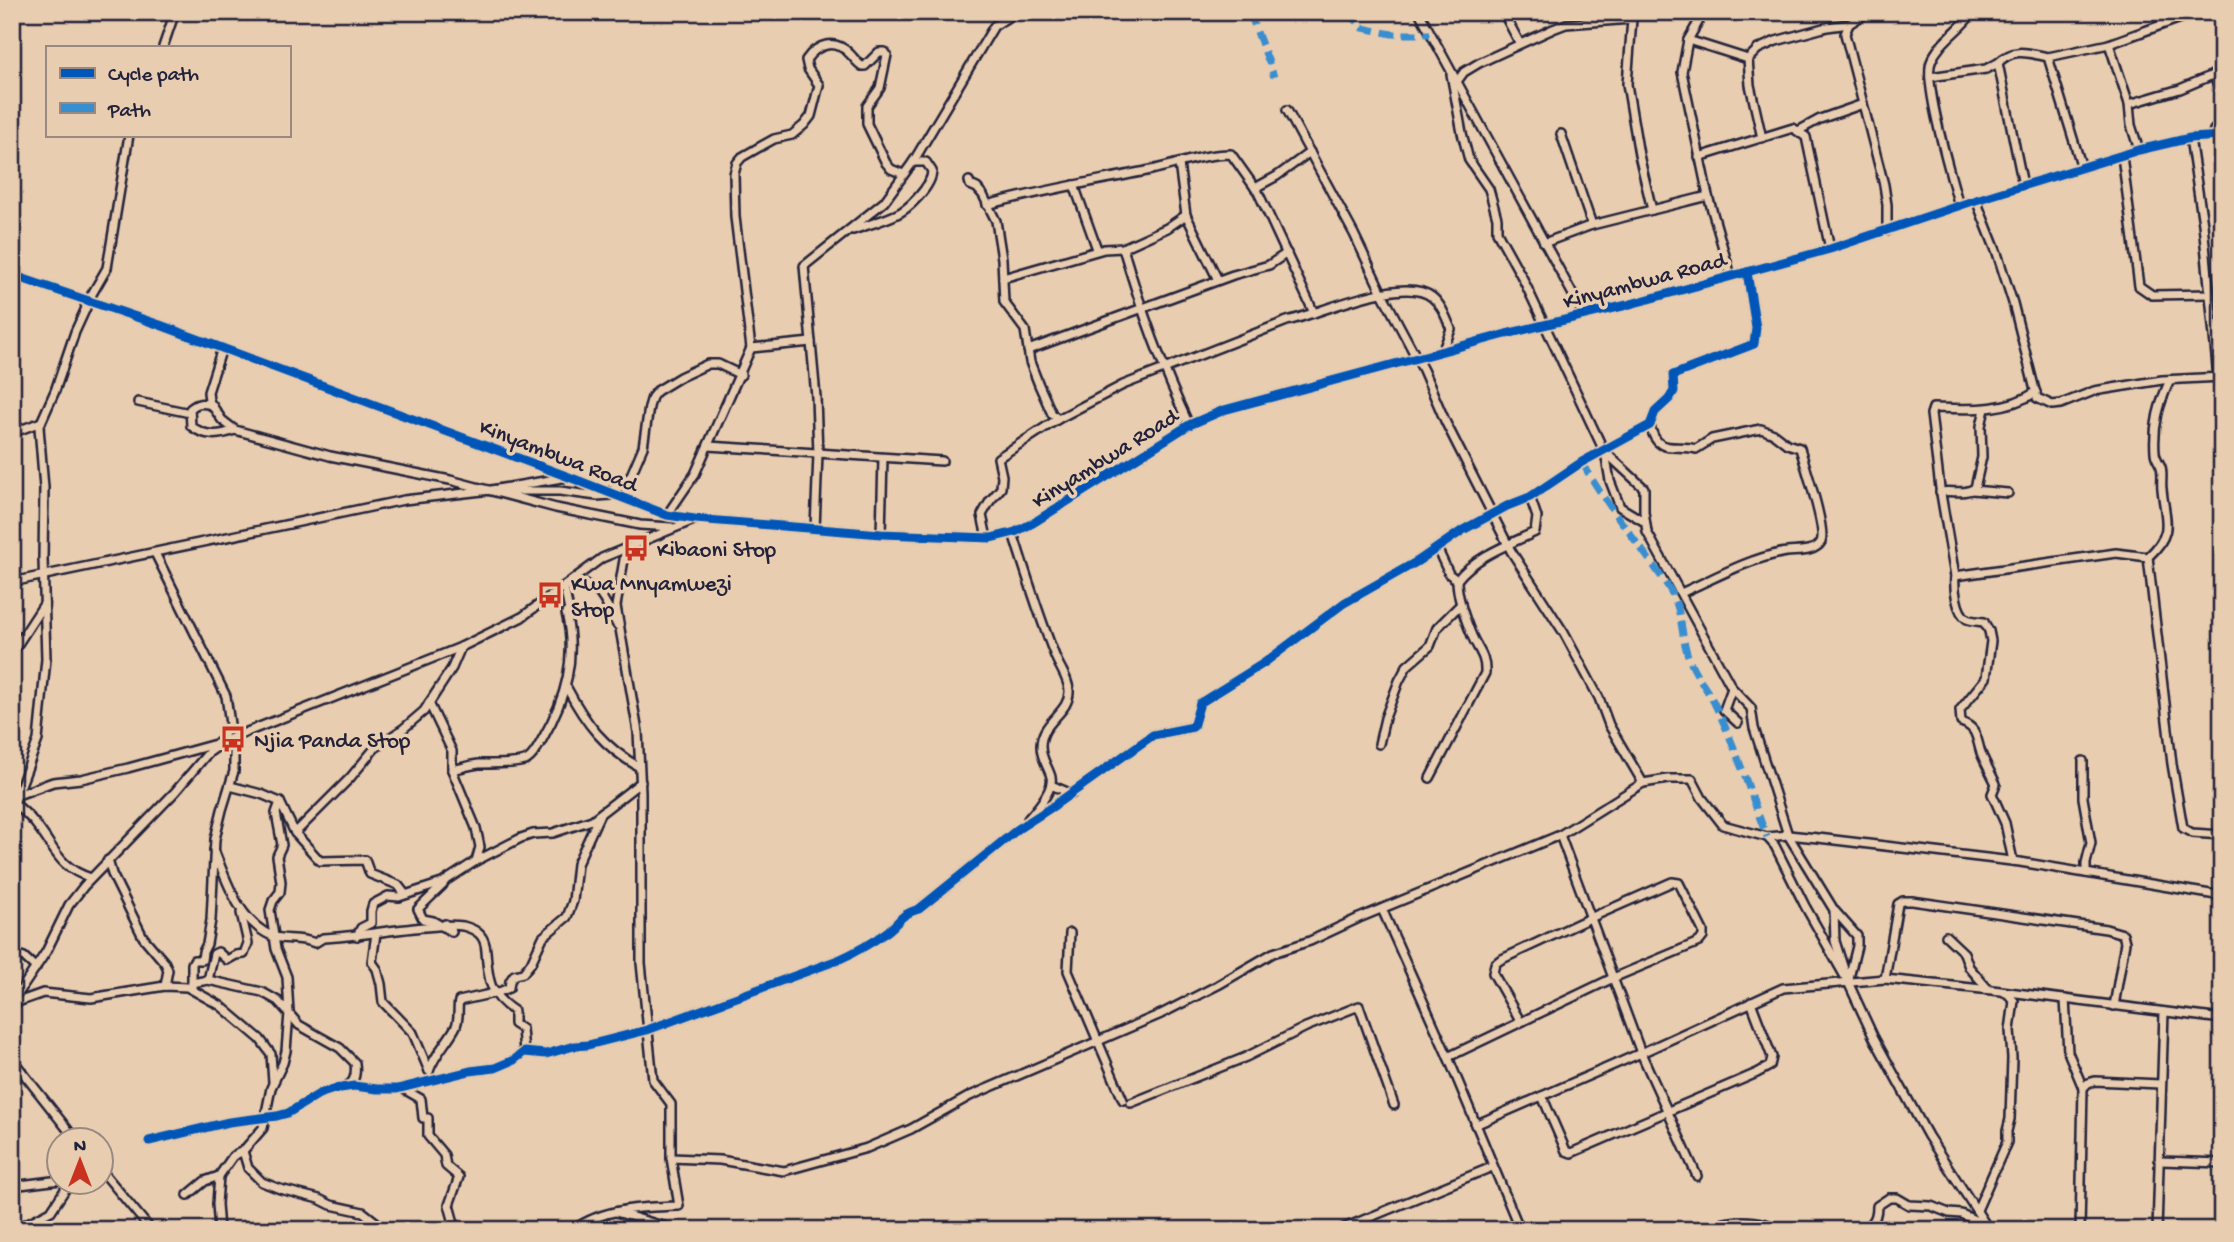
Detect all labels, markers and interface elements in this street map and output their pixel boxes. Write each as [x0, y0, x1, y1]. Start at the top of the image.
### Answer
legend [46, 46, 290, 136]
text: Cycle path [108, 64, 199, 89]
text: Path [107, 100, 151, 125]
street label: Kinyambwa Road [1561, 247, 1731, 317]
street label: Kinyambwa Road [1028, 403, 1185, 516]
street label: Kinyambwa Road [475, 415, 642, 500]
bus stop icon: Kibaoni Stop [621, 533, 651, 563]
place label: Kibaoni Stop [657, 538, 776, 565]
place label: Kwa Mnyamwezi Stop [571, 572, 732, 625]
bus stop icon: Kwa Mnyamwezi Stop [535, 580, 565, 610]
bus stop icon: Njia Panda Stop [218, 724, 248, 754]
place label: Njia Panda Stop [254, 729, 410, 756]
north arrow [46, 1126, 116, 1196]
text: N [74, 1136, 86, 1159]

